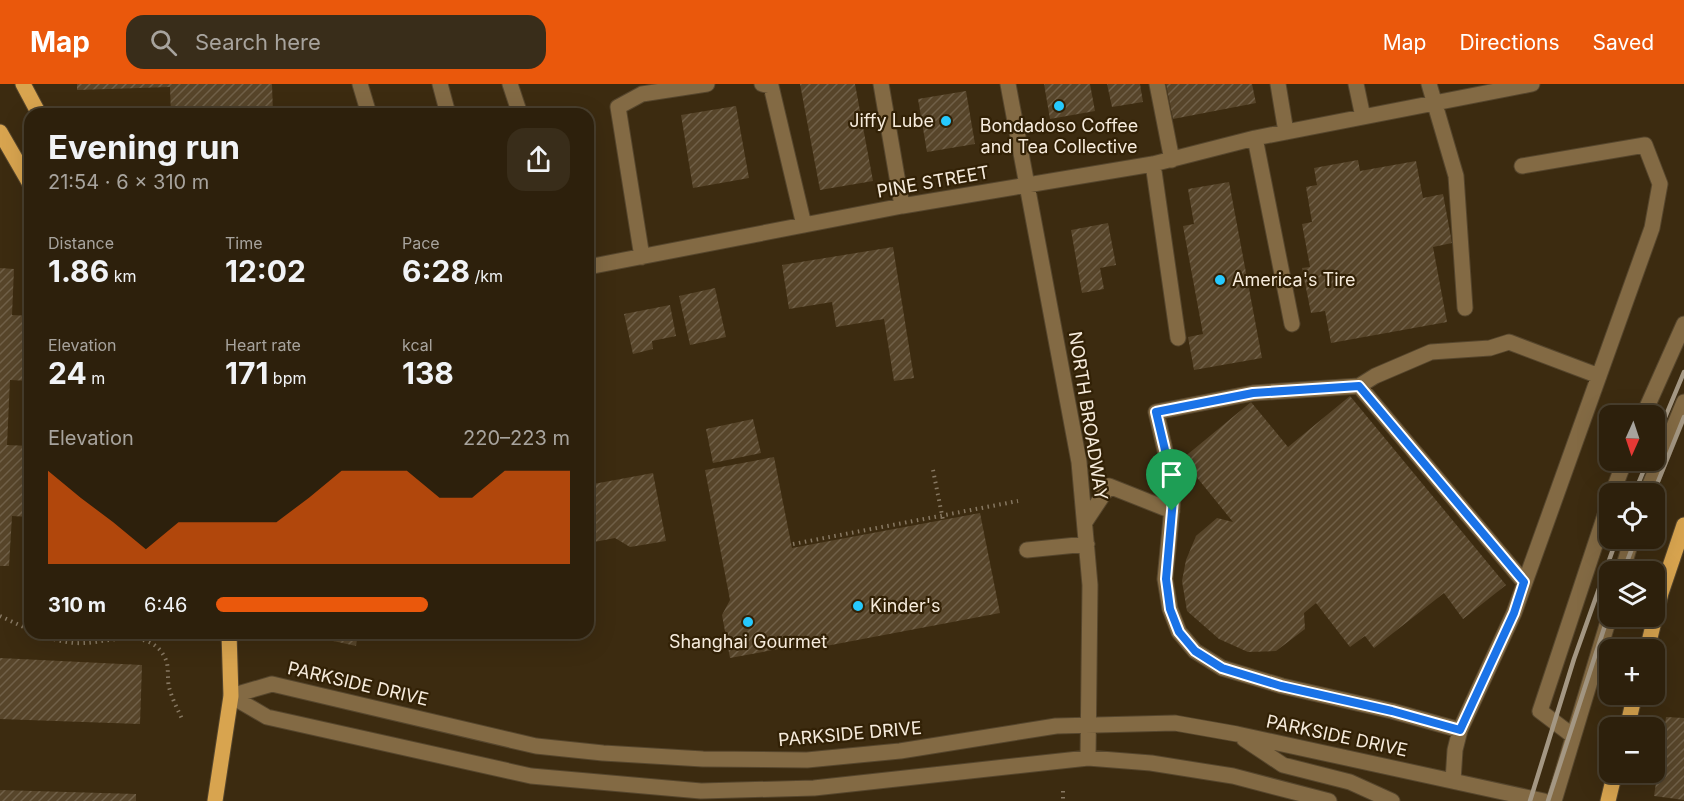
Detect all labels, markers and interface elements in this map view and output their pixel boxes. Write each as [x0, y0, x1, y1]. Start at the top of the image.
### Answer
search box [126, 15, 546, 69]
text: Map [30, 25, 90, 59]
icon: search [147, 26, 180, 59]
text: Search here [195, 29, 321, 55]
text: Map [1383, 30, 1426, 55]
text: Directions [1459, 30, 1560, 55]
text: Saved [1593, 30, 1654, 55]
marker: Bondadoso Coffee and Tea Collective [1052, 99, 1066, 113]
place label: Jiffy Lube [849, 110, 934, 131]
marker: Jiffy Lube [939, 114, 953, 128]
place label: Bondadoso Coffee and Tea Collective [980, 115, 1138, 157]
text: Evening run [48, 127, 240, 167]
button: share [507, 128, 570, 191]
street label: PINE STREET [875, 161, 991, 202]
text: 21:54 · 6 × 310 m [48, 170, 209, 194]
text: Distance [48, 233, 114, 253]
text: Time [225, 233, 263, 253]
text: Pace [402, 233, 440, 253]
text: 1.86 [48, 253, 109, 289]
text: 12:02 [225, 253, 306, 289]
text: 6:28 [402, 253, 470, 289]
text: km [109, 266, 136, 286]
text: /km [470, 266, 503, 286]
place label: America's Tire [1232, 269, 1356, 290]
marker: America's Tire [1213, 273, 1227, 287]
street label: NORTH BROADWAY [1065, 330, 1112, 502]
text: Elevation [48, 335, 117, 355]
text: Heart rate [225, 335, 301, 355]
text: kcal [402, 335, 433, 355]
text: 24 [48, 355, 87, 391]
text: 171 [225, 355, 268, 391]
text: 138 [402, 355, 454, 391]
text: m [87, 368, 105, 388]
text: bpm [268, 368, 306, 388]
north arrow [1599, 405, 1665, 471]
map controls [1599, 405, 1665, 783]
text: Elevation [48, 426, 134, 450]
text: 220–223 m [463, 426, 570, 450]
pin [1146, 449, 1197, 511]
icon: arrive [1155, 458, 1188, 491]
button: locate [1599, 483, 1665, 549]
button: layers [1599, 561, 1665, 627]
text: 310 m [48, 593, 106, 617]
text: 6:46 [144, 593, 188, 617]
place label: Kinder's [870, 595, 941, 616]
marker: Kinder's [851, 599, 865, 613]
marker: Shanghai Gourmet [741, 615, 755, 629]
place label: Shanghai Gourmet [669, 631, 827, 652]
button: + [1599, 639, 1665, 705]
street label: PARKSIDE DRIVE [286, 657, 431, 710]
street label: PARKSIDE DRIVE [1264, 710, 1410, 761]
street label: PARKSIDE DRIVE [777, 717, 923, 750]
button: − [1599, 717, 1665, 783]

